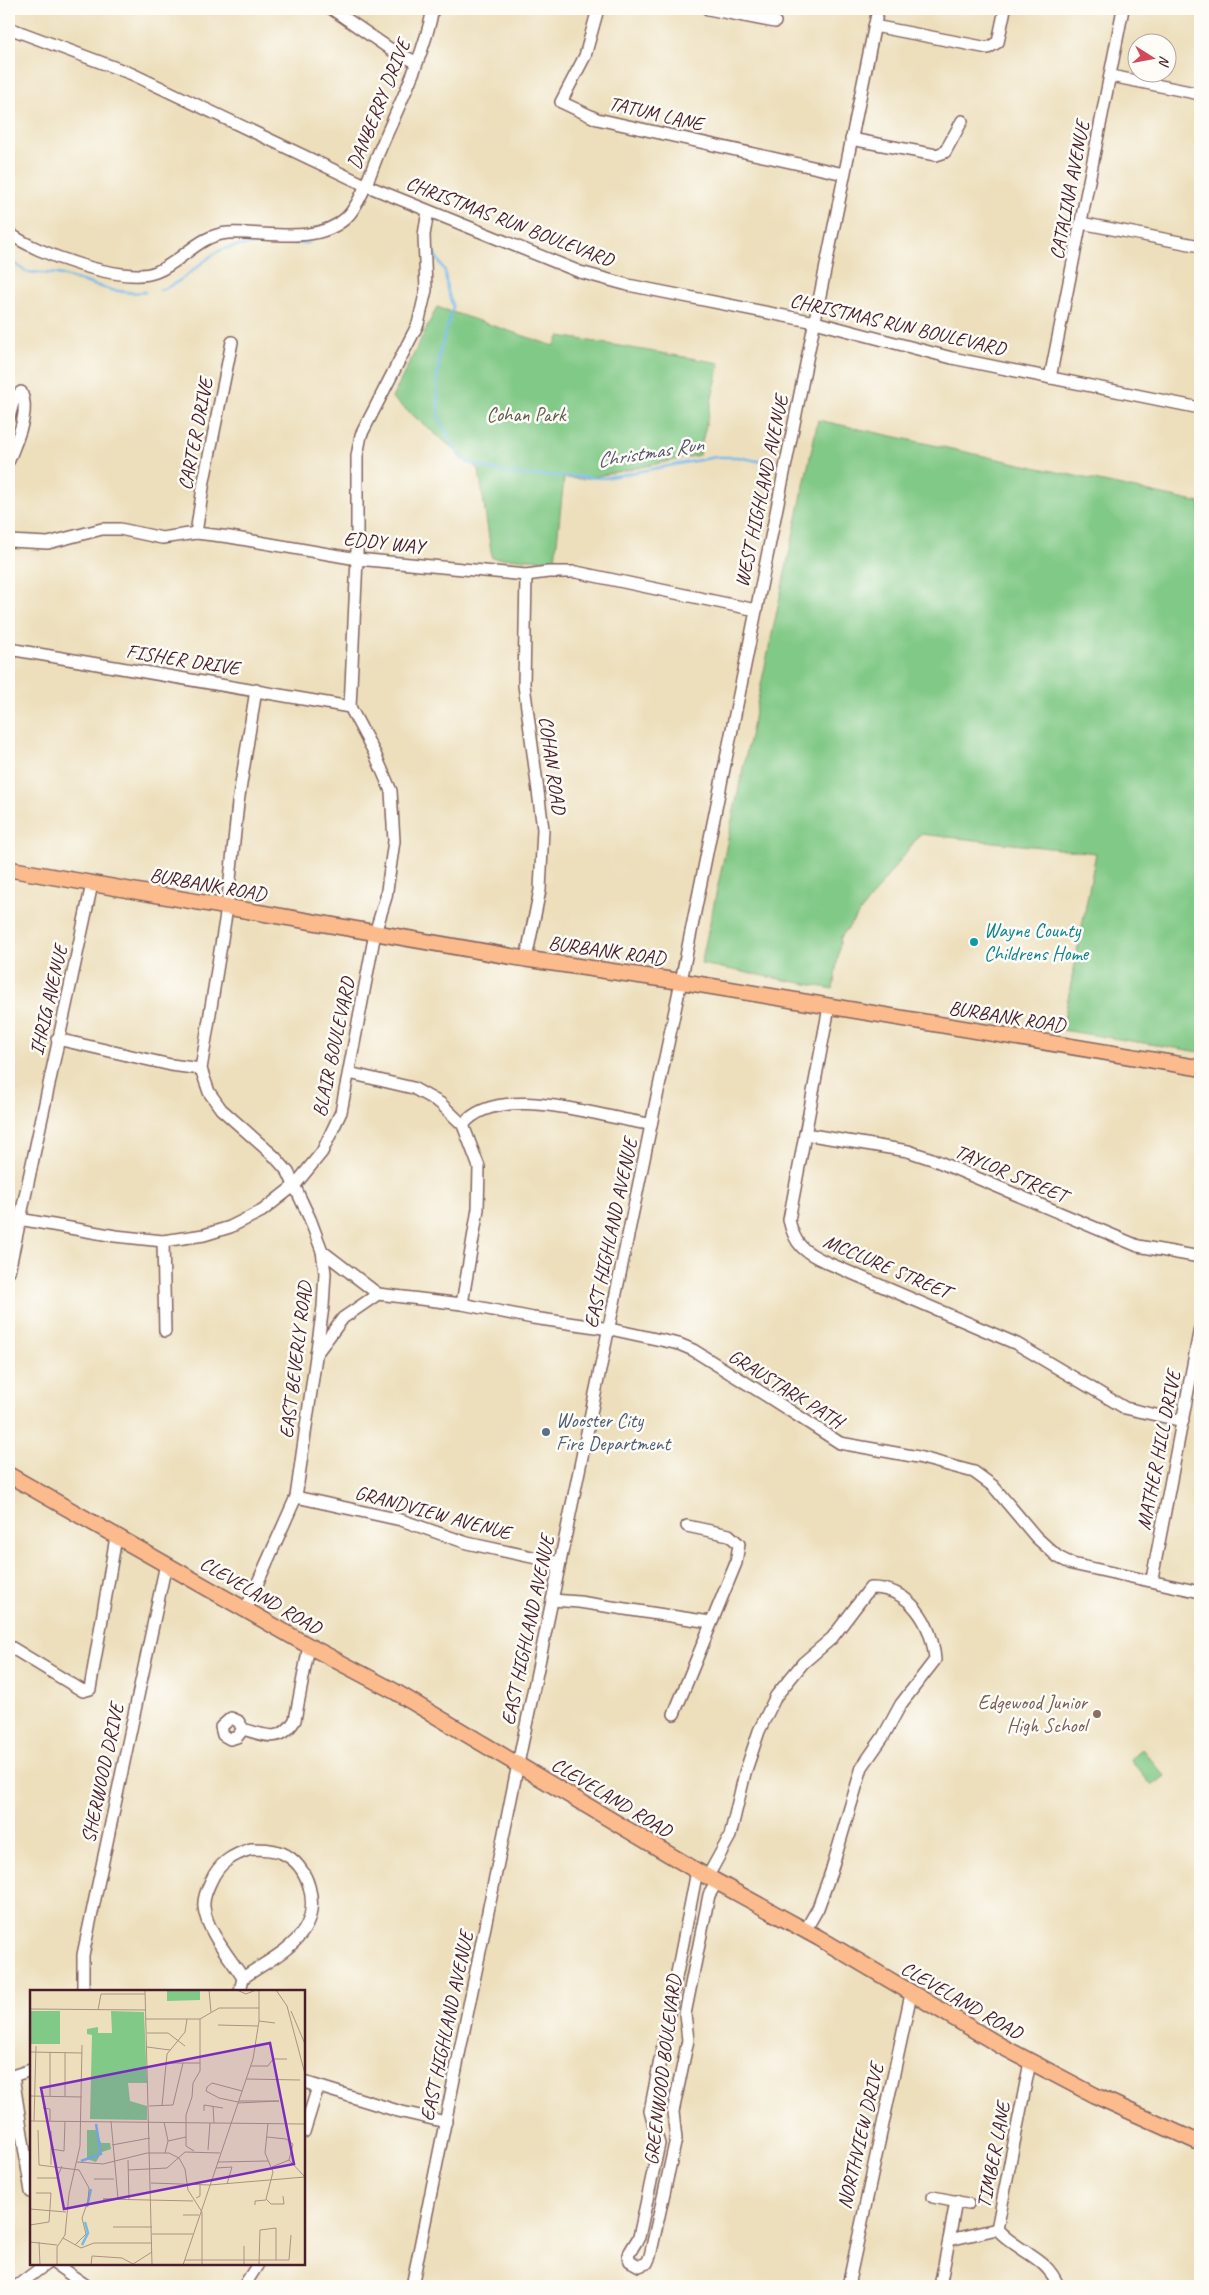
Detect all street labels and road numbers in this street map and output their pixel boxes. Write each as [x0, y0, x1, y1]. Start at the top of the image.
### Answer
street label: DANBERRY DRIVE [341, 33, 417, 173]
street label: TATUM LANE [606, 91, 708, 137]
street label: CATALINA AVENUE [1044, 116, 1096, 262]
street label: CHRISTMAS RUN BOULEVARD [403, 170, 618, 273]
street label: CHRISTMAS RUN BOULEVARD [788, 288, 1009, 362]
street label: CARTER DRIVE [172, 374, 219, 492]
street label: WEST HIGHLAND AVENUE [729, 391, 795, 589]
street label: EDDY WAY [342, 526, 428, 559]
street label: FISHER DRIVE [125, 638, 244, 681]
street label: COHAN ROAD [533, 715, 572, 817]
street label: BURBANK ROAD [148, 862, 269, 907]
street label: BURBANK ROAD [547, 930, 668, 971]
street label: IHRIG AVENUE [24, 940, 74, 1058]
street label: BLAIR BOULEVARD [307, 974, 361, 1119]
street label: BURBANK ROAD [947, 995, 1068, 1038]
street label: EAST HIGHLAND AVENUE [578, 1133, 643, 1330]
street label: TAYLOR STREET [951, 1139, 1075, 1210]
street label: MCCLURE STREET [820, 1228, 958, 1306]
street label: EAST BEVERLY ROAD [273, 1278, 318, 1440]
street label: GRAUSTARK PATH [724, 1343, 851, 1435]
street label: MATHER HILL DRIVE [1131, 1365, 1187, 1532]
street label: GRANDVIEW AVENUE [352, 1480, 516, 1546]
street label: EAST HIGHLAND AVENUE [495, 1530, 560, 1727]
street label: CLEVELAND ROAD [196, 1551, 327, 1641]
street label: SHERWOOD DRIVE [75, 1698, 130, 1845]
street label: CLEVELAND ROAD [547, 1752, 678, 1844]
street label: EAST HIGHLAND AVENUE [414, 1926, 479, 2123]
street label: CLEVELAND ROAD [897, 1956, 1028, 2046]
street label: GREENWOOD BOULEVARD [638, 1972, 687, 2166]
street label: NORTHVIEW DRIVE [832, 2058, 890, 2211]
street label: TIMBER LANE [971, 2098, 1016, 2210]

